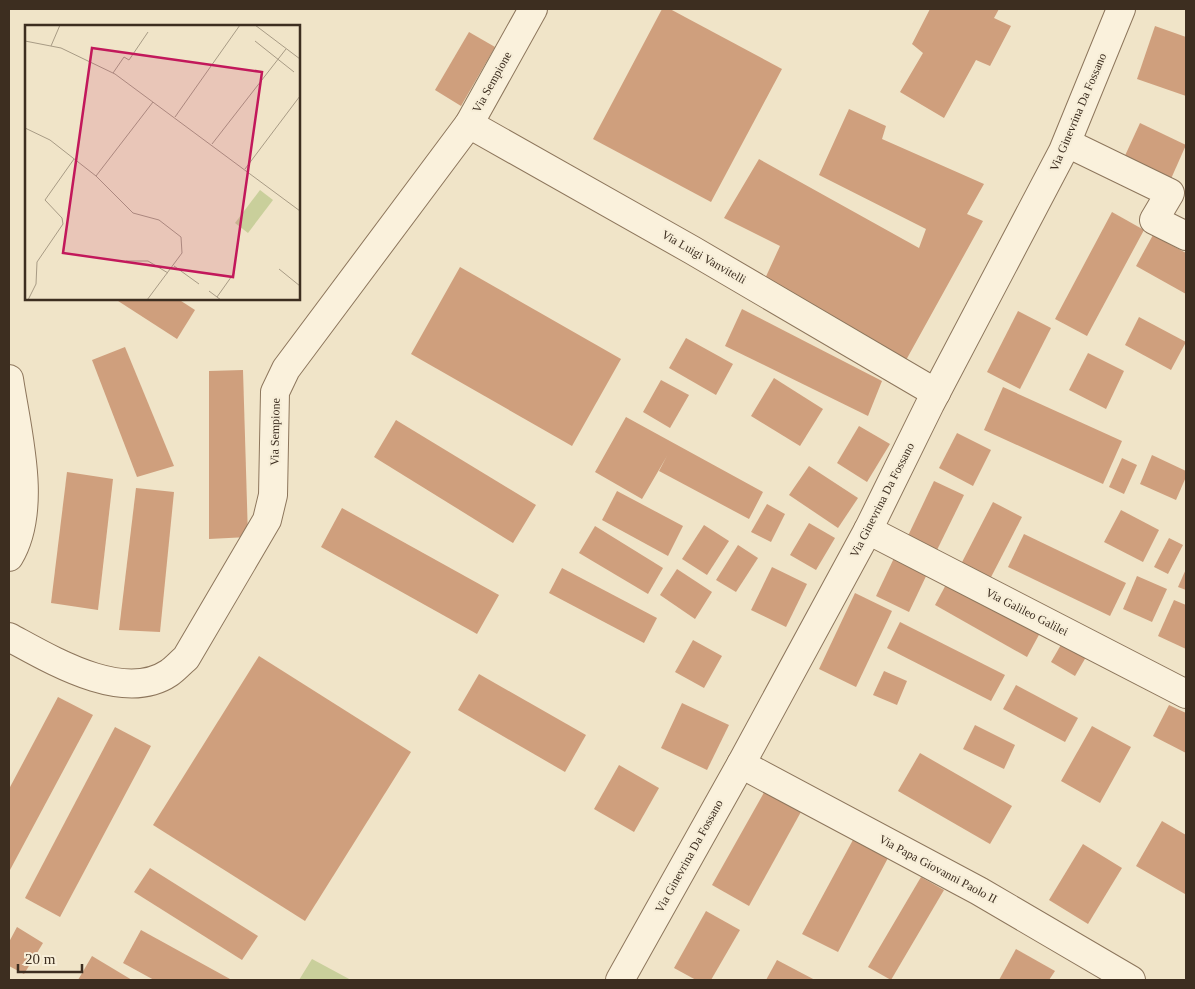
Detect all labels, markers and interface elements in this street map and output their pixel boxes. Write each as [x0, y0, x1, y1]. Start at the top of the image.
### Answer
inset map [25, 25, 300, 300]
street label: Via Sempione [469, 49, 515, 115]
street label: Via Ginevrina Da Fossano [1047, 51, 1109, 173]
street label: Via Luigi Vanvitelli [659, 227, 749, 287]
street label: Via Sempione [267, 398, 283, 466]
street label: Via Ginevrina Da Fossano [847, 440, 917, 560]
street label: Via Galileo Galilei [983, 585, 1071, 639]
street label: Via Ginevrina Da Fossano [652, 797, 726, 915]
street label: Via Papa Giovanni Paolo II [876, 832, 1000, 906]
scale bar [18, 942, 81, 974]
text: 20 m [25, 951, 56, 967]

